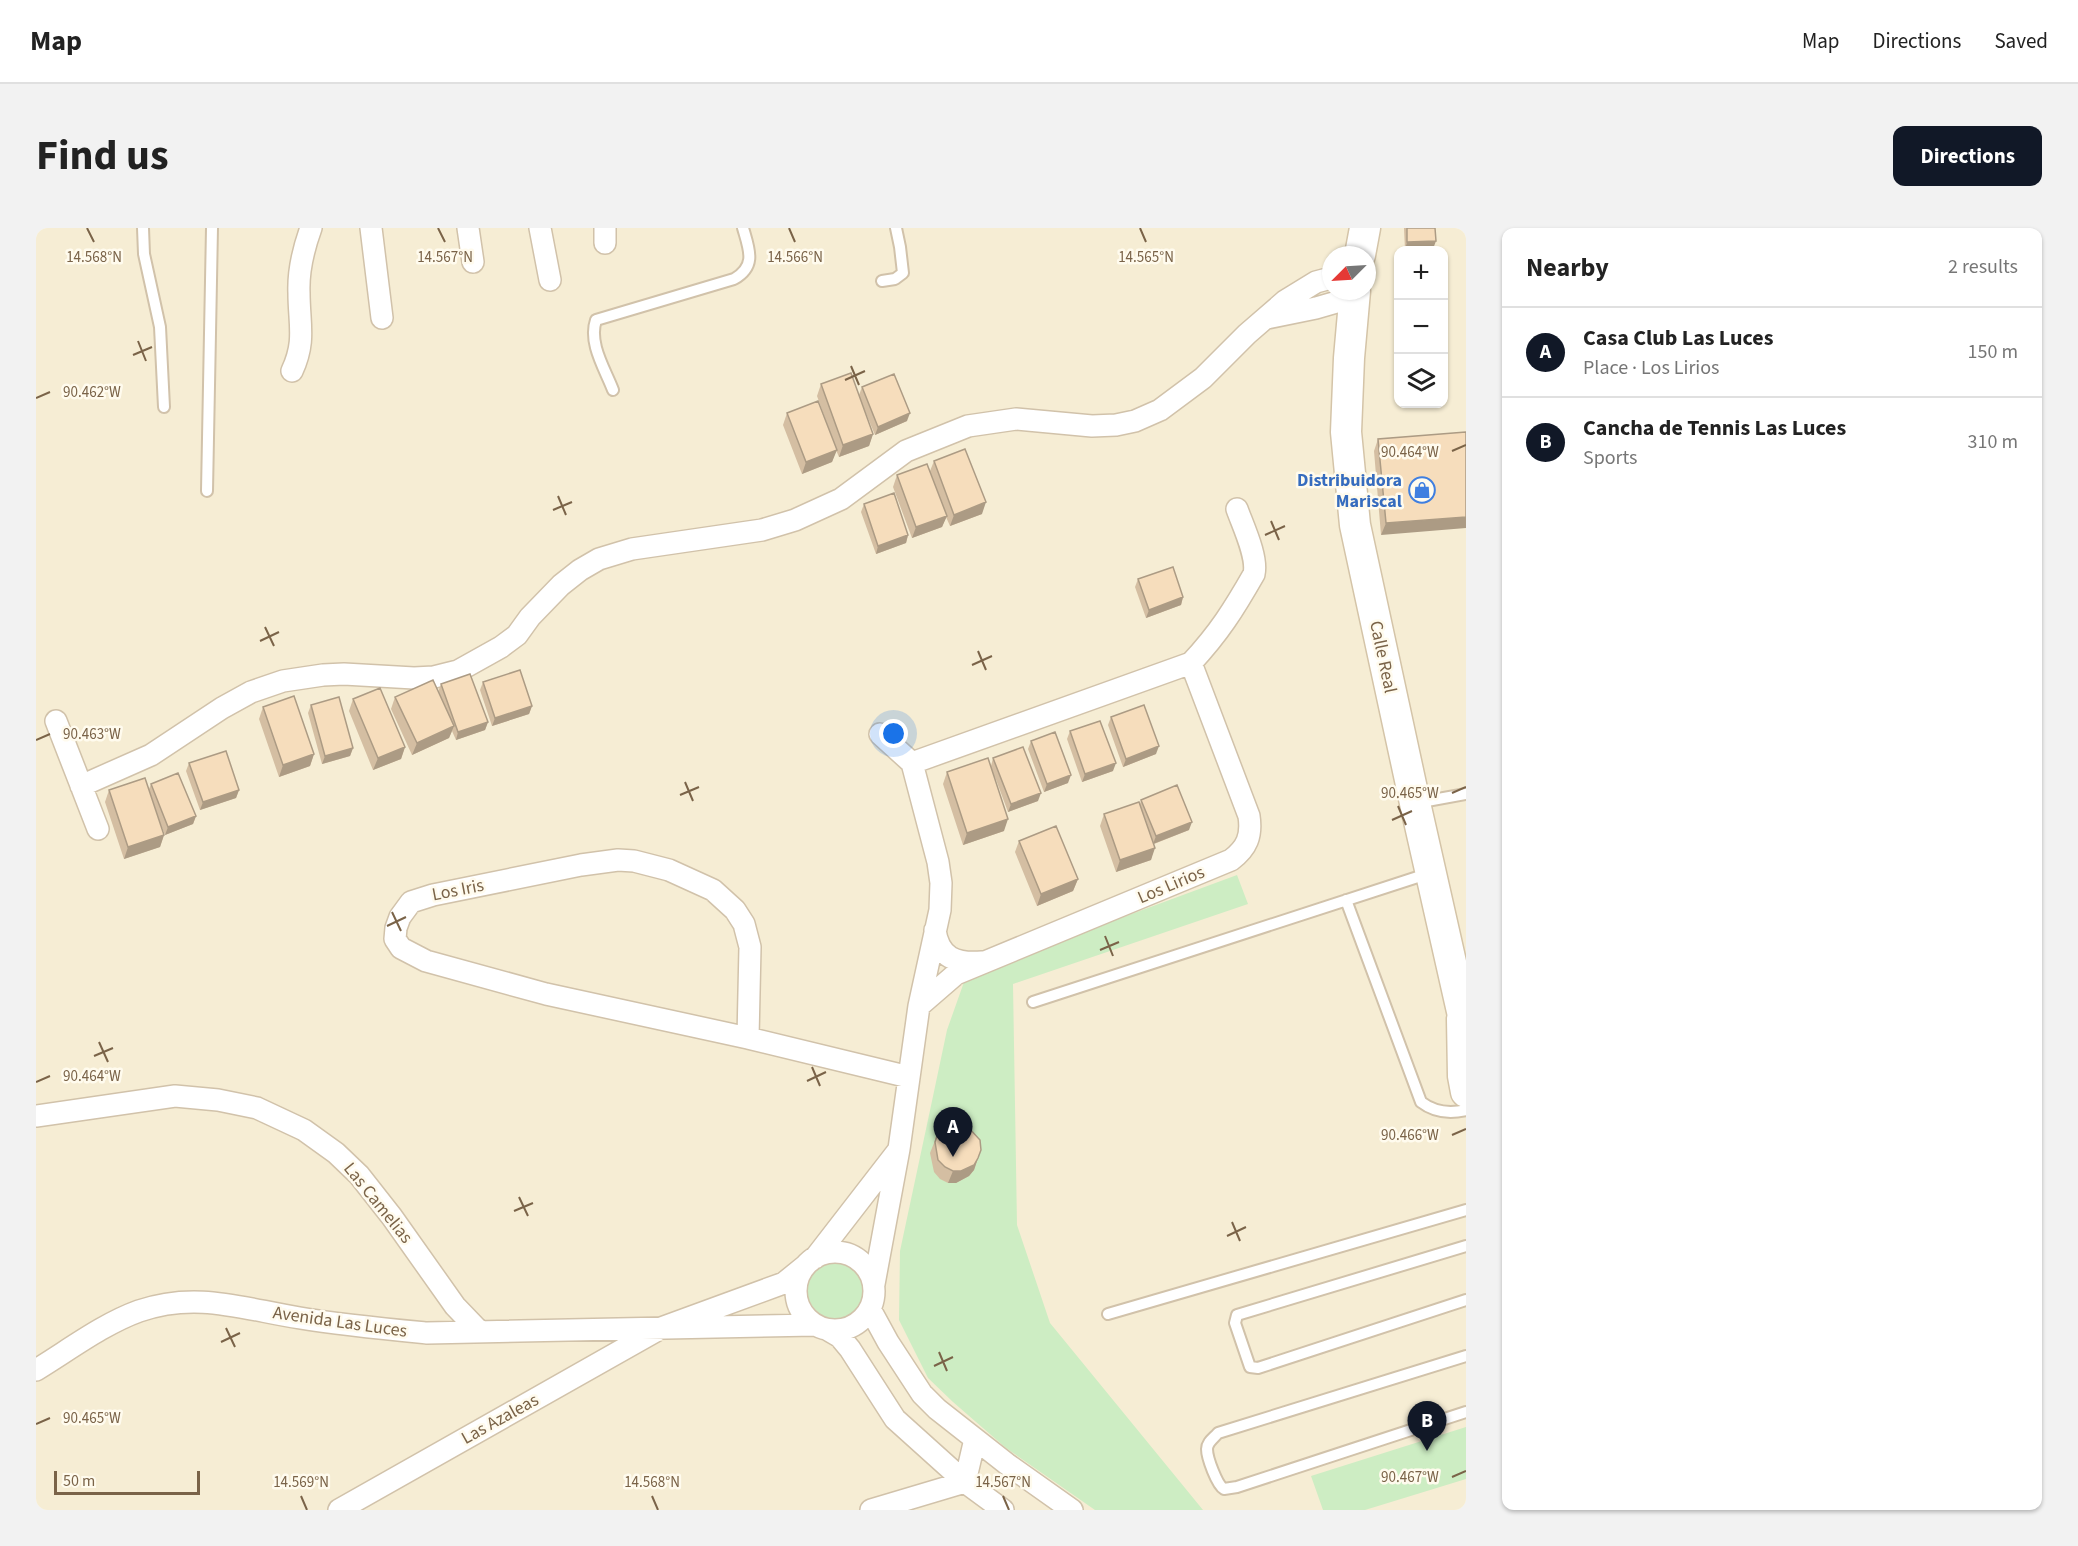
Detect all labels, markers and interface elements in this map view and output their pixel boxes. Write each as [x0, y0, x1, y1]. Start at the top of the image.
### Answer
text: Map [30, 21, 82, 61]
text: Map [1802, 26, 1840, 56]
text: Directions [1873, 26, 1961, 56]
text: Saved [1994, 26, 2048, 56]
text: Find us [36, 126, 169, 186]
button: Directions [1893, 126, 2042, 186]
north arrow [1322, 246, 1376, 300]
map controls [1394, 246, 1448, 408]
button: + [1394, 246, 1448, 300]
text: 14.568°N [66, 247, 122, 268]
text: 14.567°N [417, 247, 473, 268]
text: 14.566°N [767, 247, 823, 268]
text: 14.565°N [1118, 247, 1174, 268]
text: Nearby [1526, 249, 1609, 286]
text: 2 results [1948, 253, 2018, 281]
button: − [1394, 300, 1448, 354]
text: Casa Club Las Luces [1583, 322, 1773, 354]
text: A [1540, 338, 1551, 366]
text: 150 m [1968, 338, 2018, 366]
button: layers [1394, 354, 1448, 408]
text: Place · Los Lirios [1583, 354, 1719, 382]
text: 90.462°W [63, 382, 121, 403]
text: Cancha de Tennis Las Luces [1583, 412, 1846, 444]
text: B [1539, 428, 1552, 456]
text: 310 m [1968, 428, 2018, 456]
text: 90.464°W [1381, 442, 1439, 463]
text: Sports [1583, 444, 1638, 472]
place label: Distribuidora Mariscal [1297, 468, 1402, 514]
shop icon: Distribuidora Mariscal [1407, 475, 1437, 505]
street label: Calle Real [1363, 618, 1403, 696]
your location [879, 719, 908, 748]
text: 90.463°W [63, 724, 121, 745]
text: 90.465°W [1381, 783, 1439, 804]
street label: Los Lirios [1134, 860, 1208, 910]
street label: Los Iris [430, 873, 486, 907]
text: 90.464°W [63, 1066, 121, 1087]
pin: A [934, 1108, 972, 1157]
text: 90.466°W [1381, 1125, 1439, 1146]
street label: Las Camelias [338, 1157, 418, 1249]
street label: Avenida Las Luces [271, 1300, 409, 1344]
street label: Las Azaleas [457, 1387, 543, 1451]
pin: B [1408, 1402, 1446, 1451]
text: 90.465°W [63, 1408, 121, 1429]
text: 90.467°W [1381, 1467, 1439, 1488]
scale bar [54, 1468, 200, 1496]
text: 50 m [63, 1470, 95, 1492]
text: 14.569°N [273, 1472, 329, 1493]
text: 14.568°N [624, 1472, 680, 1493]
text: 14.567°N [975, 1472, 1031, 1493]

